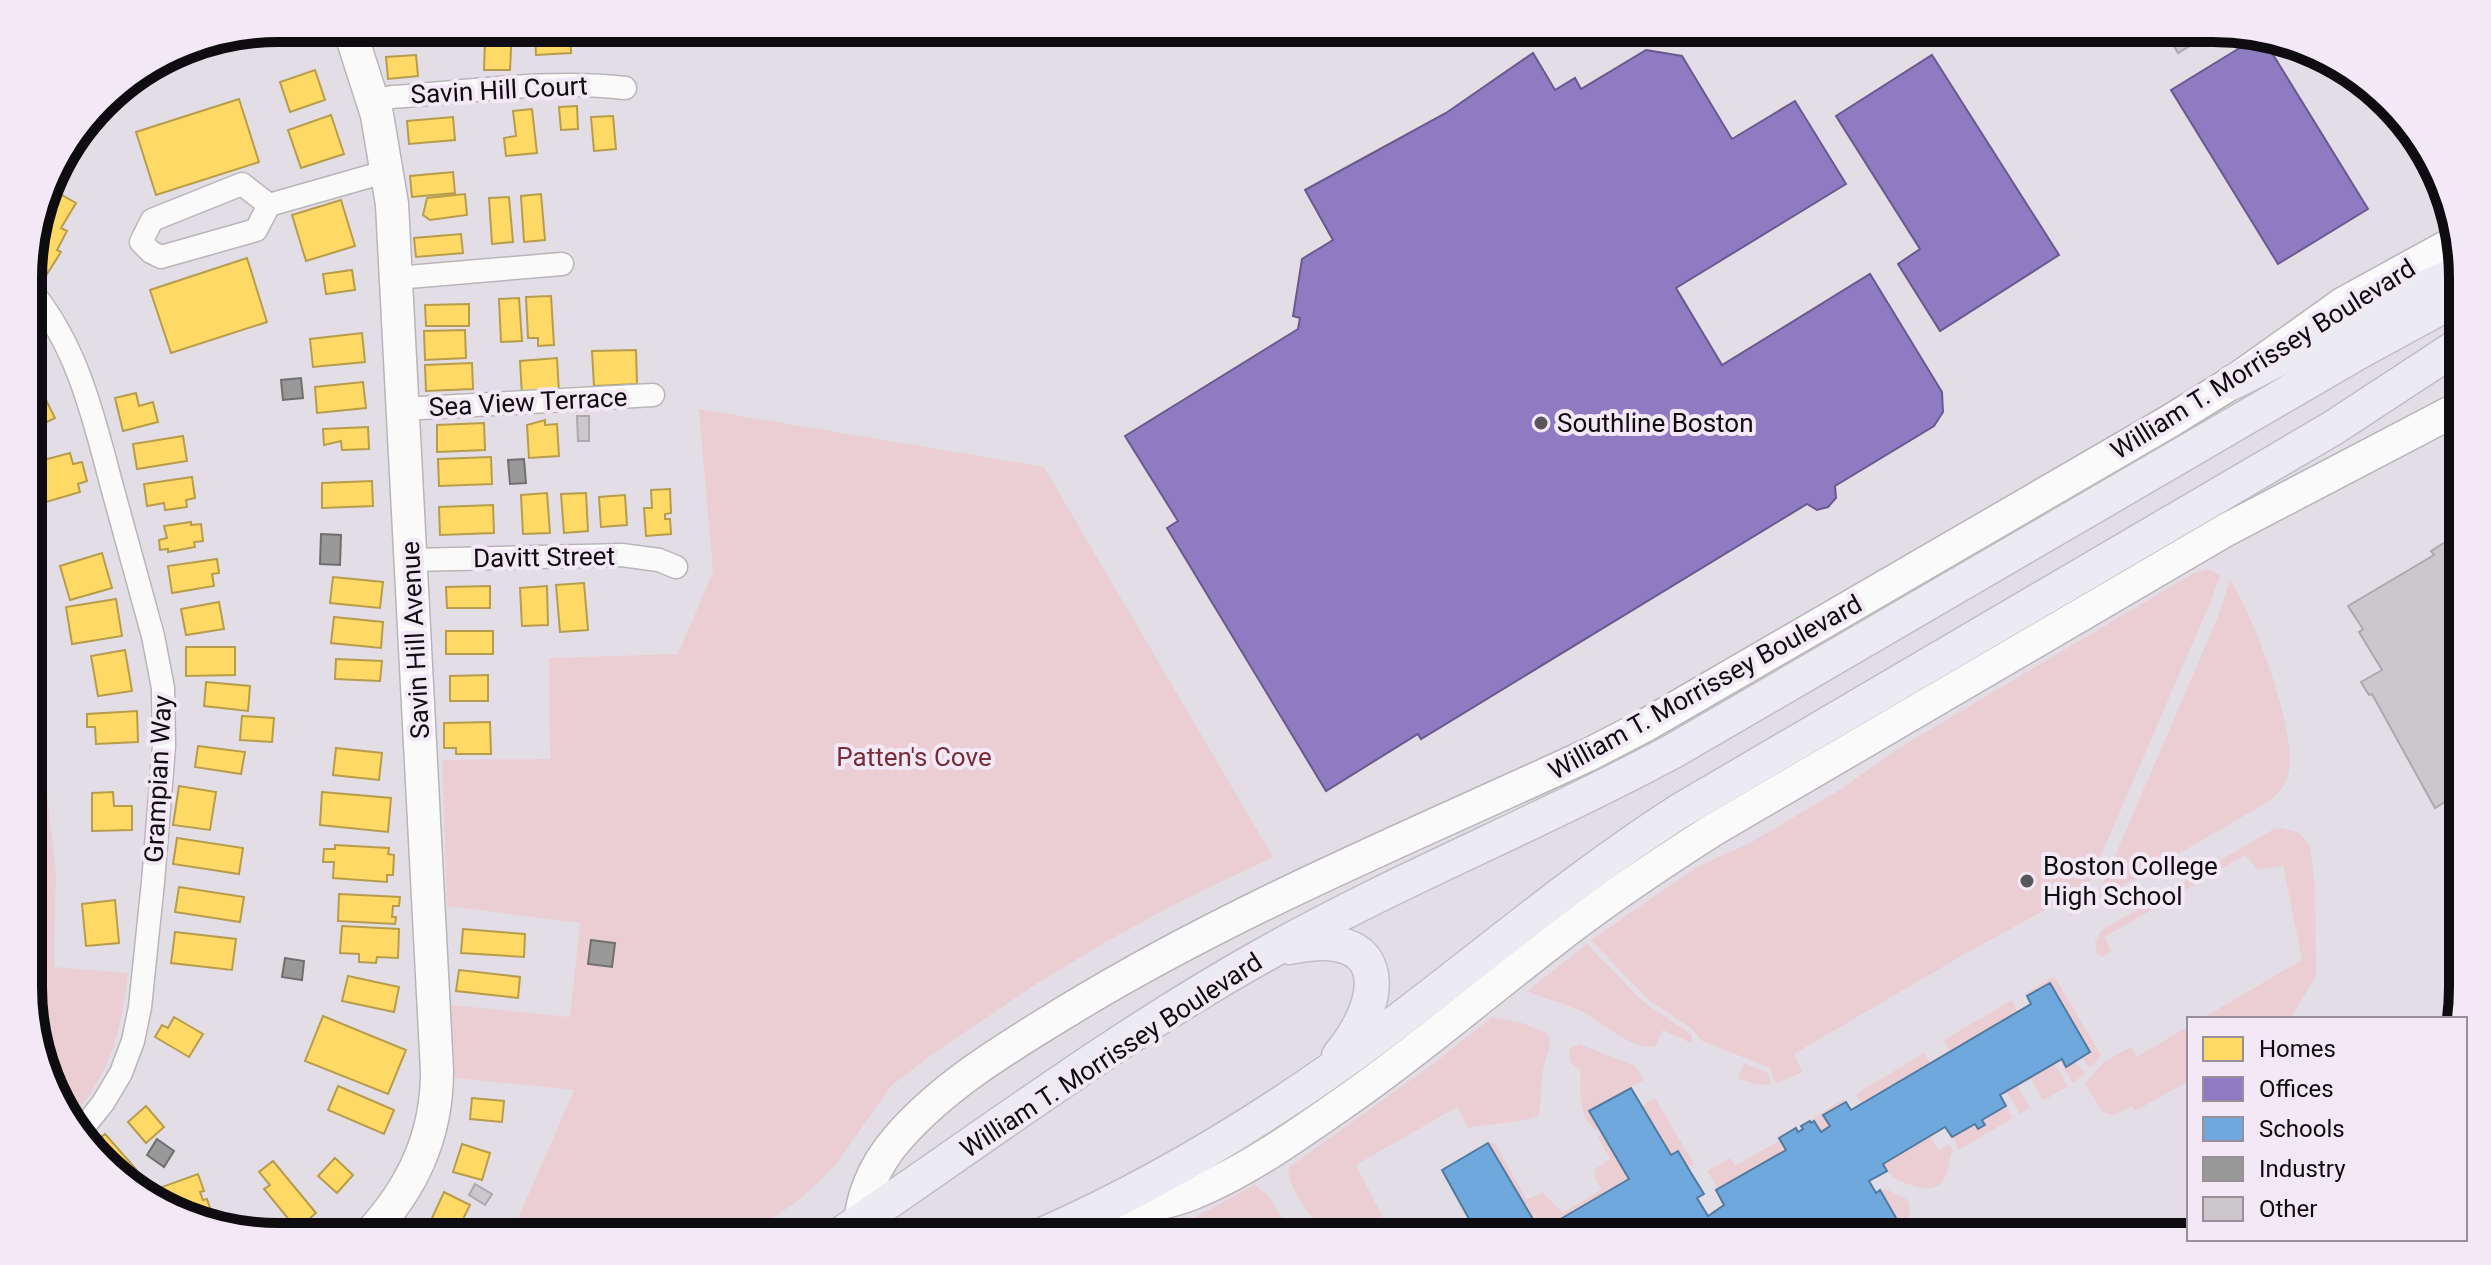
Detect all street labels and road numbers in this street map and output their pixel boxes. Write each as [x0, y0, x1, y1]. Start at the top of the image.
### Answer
street label: Savin Hill Court [410, 70, 588, 110]
street label: William T. Morrissey Boulevard [2105, 253, 2421, 465]
street label: Sea View Terrace [428, 382, 628, 422]
street label: Savin Hill Avenue [395, 540, 435, 740]
street label: Davitt Street [473, 541, 615, 573]
street label: William T. Morrissey Boulevard [1543, 588, 1867, 786]
street label: Grampian Way [139, 694, 177, 864]
street label: William T. Morrissey Boulevard [955, 946, 1267, 1164]

